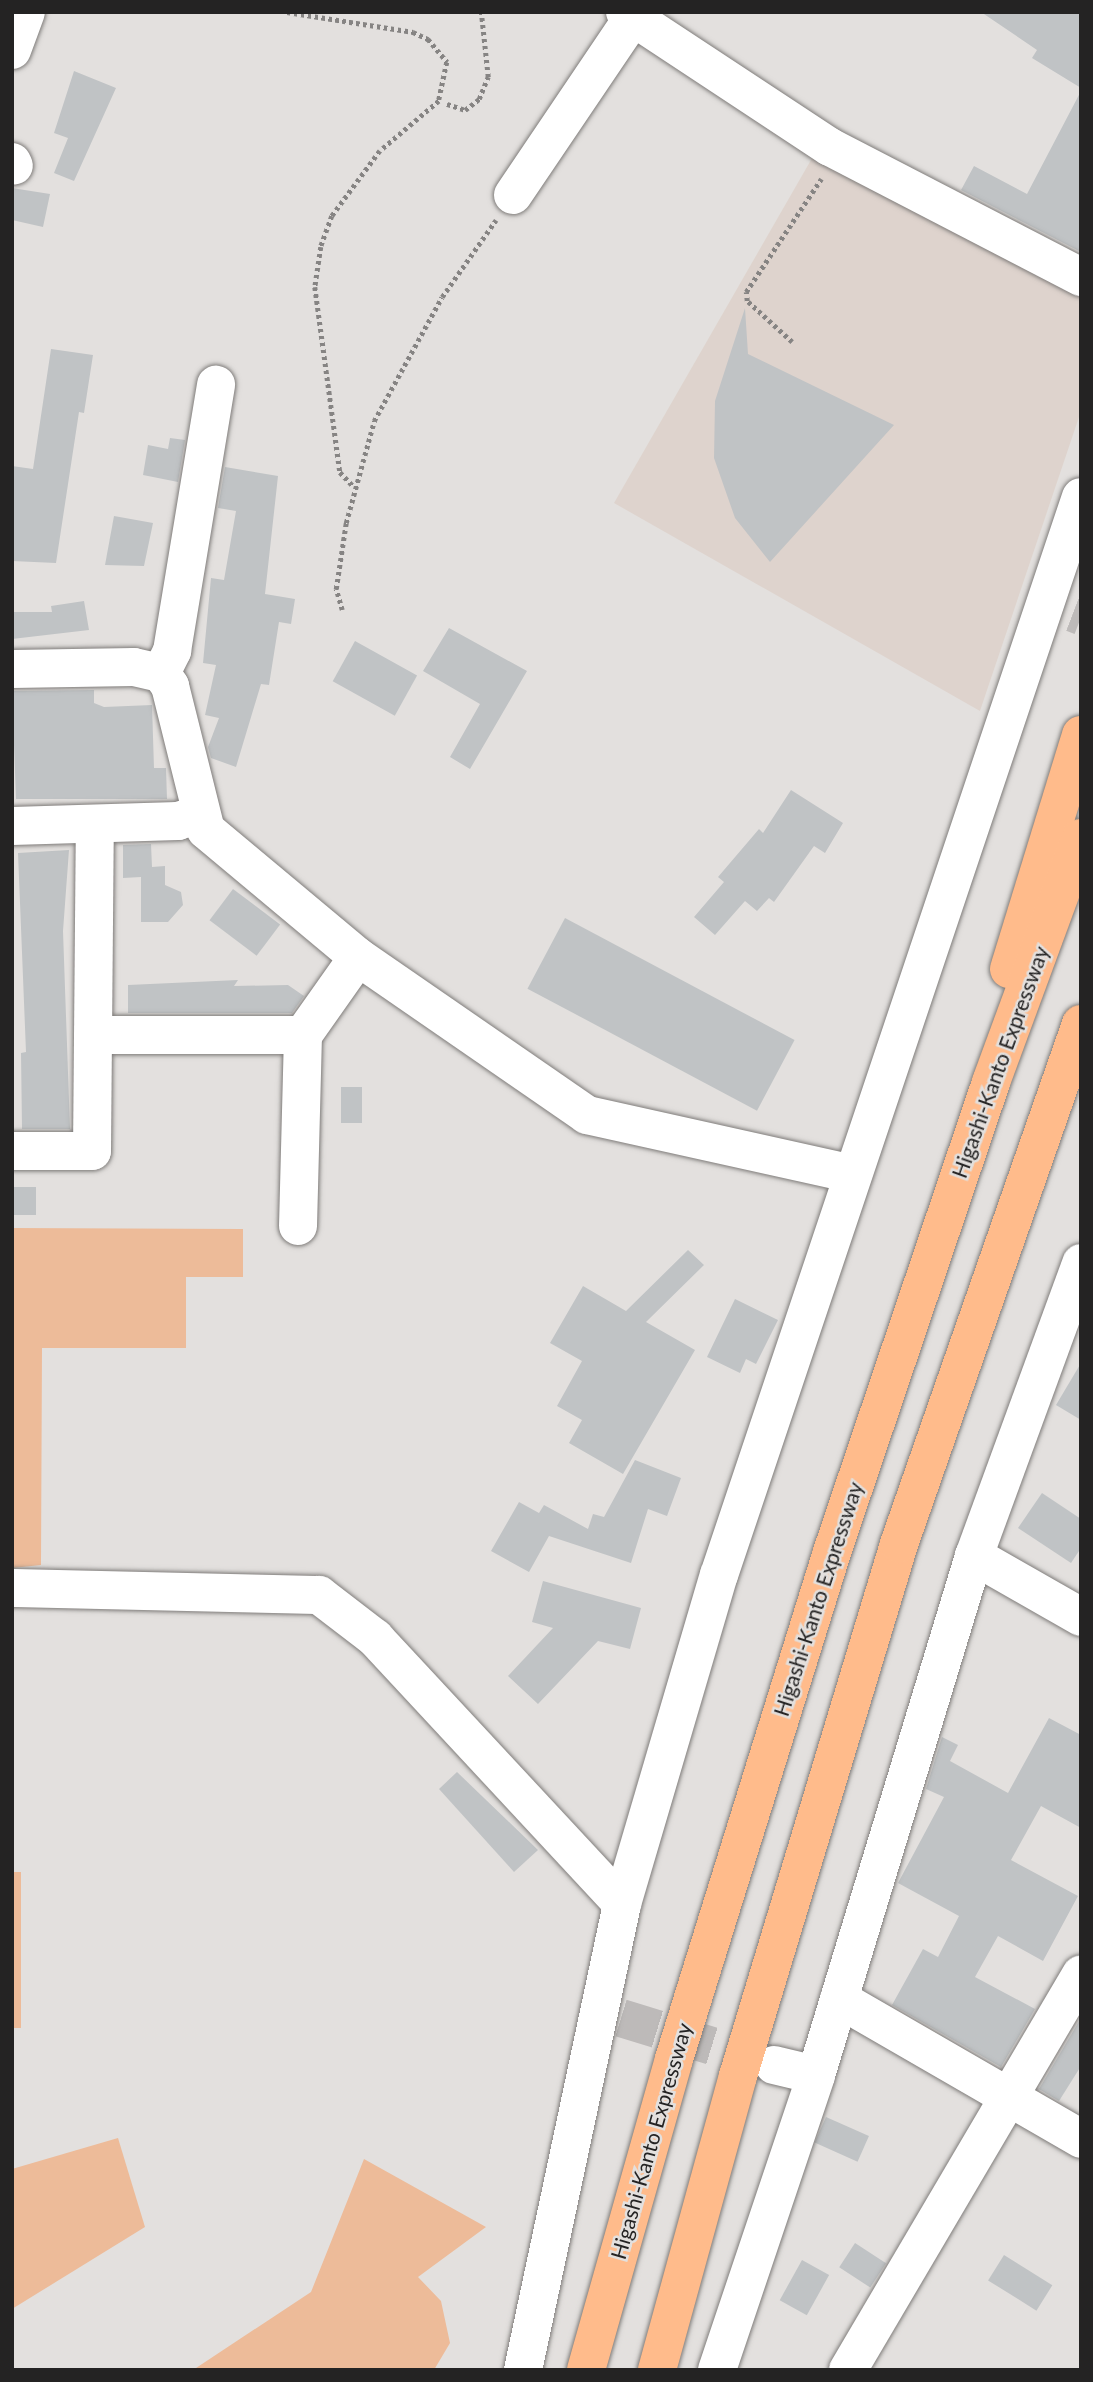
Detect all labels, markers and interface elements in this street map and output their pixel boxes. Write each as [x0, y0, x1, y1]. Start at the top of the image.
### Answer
street label: Higashi-Kanto Expressway [946, 943, 1054, 1181]
street label: Higashi-Kanto Expressway [768, 1479, 868, 1719]
street label: Higashi-Kanto Expressway [605, 2020, 697, 2262]

